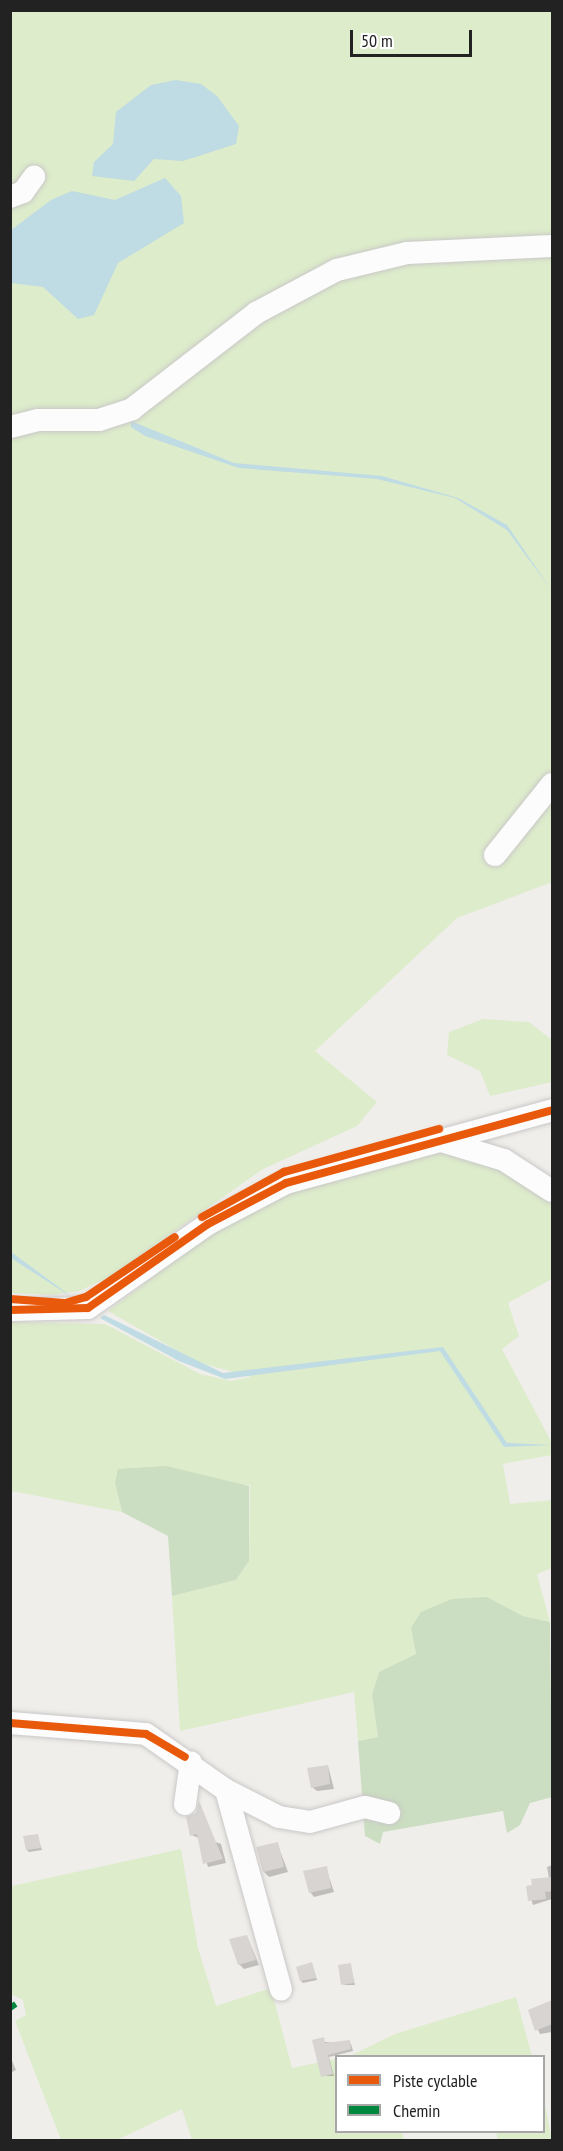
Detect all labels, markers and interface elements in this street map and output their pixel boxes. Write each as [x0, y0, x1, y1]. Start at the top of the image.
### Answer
scale bar [353, 18, 474, 56]
text: 50 m [361, 29, 393, 52]
legend [335, 2055, 545, 2133]
text: Piste cyclable [393, 2069, 477, 2092]
text: Chemin [393, 2099, 440, 2122]

